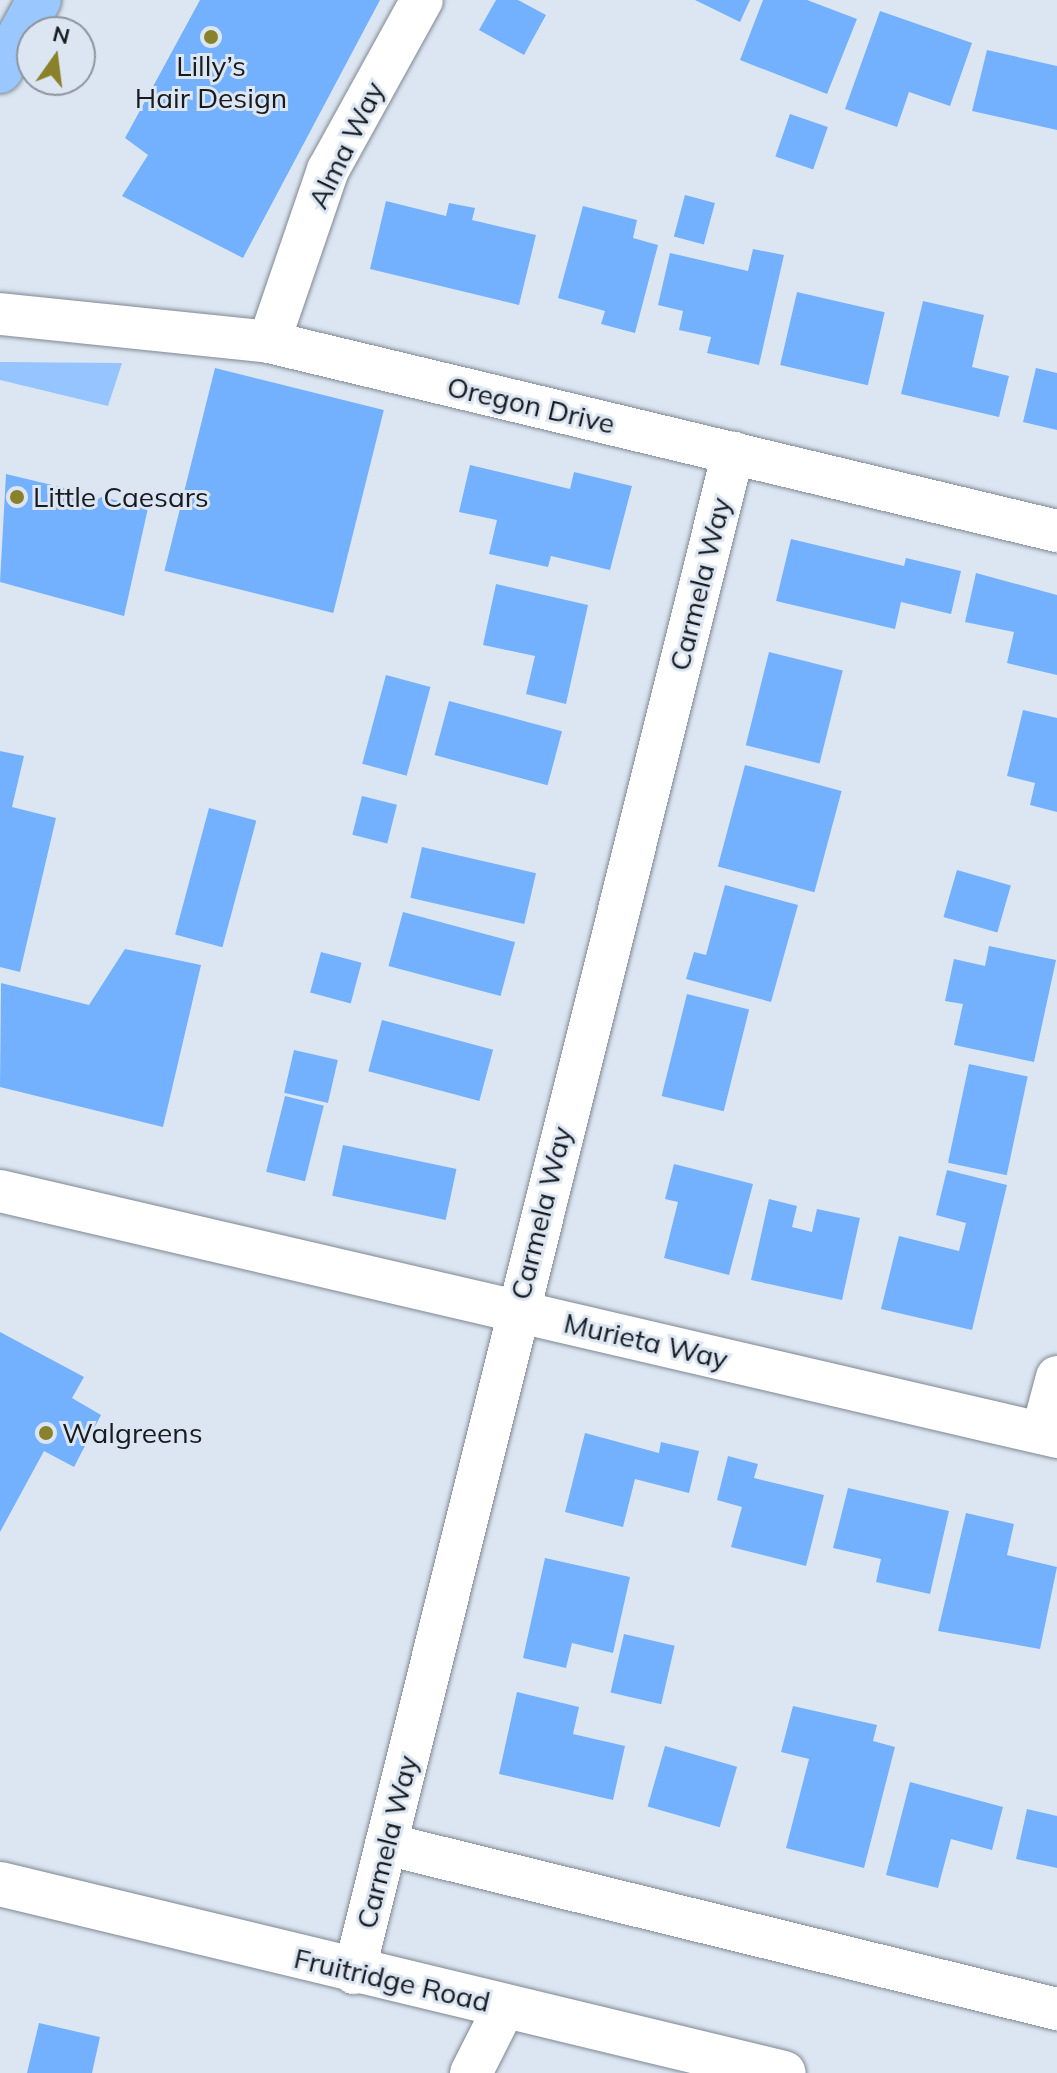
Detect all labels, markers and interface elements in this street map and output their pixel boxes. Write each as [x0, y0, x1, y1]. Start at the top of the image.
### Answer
north arrow [16, 16, 96, 96]
text: N [50, 19, 73, 50]
marker: Lilly’s Hair Design [202, 28, 220, 46]
place label: Lilly’s Hair Design [135, 49, 287, 115]
street label: Alma Way [301, 76, 391, 214]
street label: Oregon Drive [444, 369, 618, 441]
place label: Little Caesars [33, 480, 209, 514]
marker: Little Caesars [8, 488, 26, 506]
street label: Carmela Way [662, 494, 738, 674]
street label: Carmela Way [503, 1123, 579, 1303]
street label: Murieta Way [561, 1306, 731, 1376]
place label: Walgreens [62, 1416, 203, 1450]
marker: Walgreens [37, 1424, 55, 1442]
street label: Carmela Way [349, 1752, 425, 1932]
street label: Fruitridge Road [291, 1941, 493, 2019]

